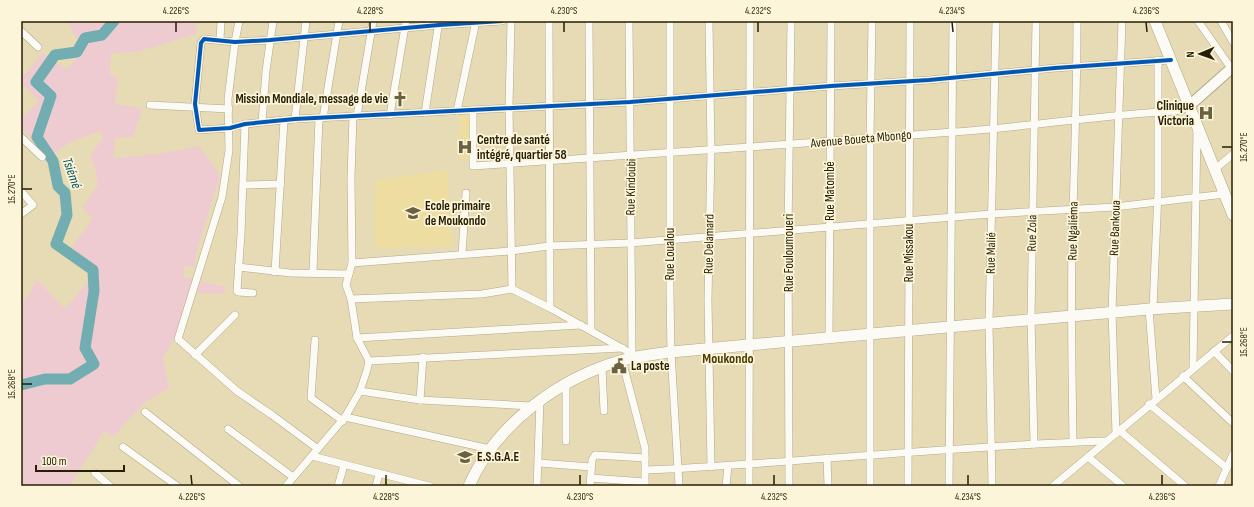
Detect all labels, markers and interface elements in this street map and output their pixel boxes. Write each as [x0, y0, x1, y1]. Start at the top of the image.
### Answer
text: 4.226°S [163, 5, 189, 17]
text: 4.228°S [357, 5, 383, 17]
text: 4.230°S [551, 5, 577, 17]
text: 4.232°S [745, 5, 771, 17]
text: 4.234°S [939, 5, 965, 17]
text: 4.236°S [1133, 5, 1159, 17]
north arrow [1180, 34, 1220, 74]
text: N [1184, 51, 1197, 57]
church icon: Mission Mondiale, message de vie [391, 90, 409, 108]
place label: Mission Mondiale, message de vie [235, 91, 388, 107]
place label: Clinique Victoria [1157, 98, 1194, 129]
hospital icon: Clinique Victoria [1197, 104, 1215, 122]
street label: Avenue Boueta Mbongo [809, 127, 912, 151]
place label: Centre de santé intégré, quartier 58 [477, 132, 567, 163]
text: 15.270°E [1238, 132, 1250, 162]
hospital icon: Centre de santé intégré, quartier 58 [456, 138, 474, 156]
water label: Tsiémé [59, 155, 86, 191]
street label: Rue Kindoubi [623, 159, 639, 215]
street label: Rue Matombé [822, 161, 838, 221]
text: 15.270°E [6, 174, 18, 204]
place label: Ecole primaire de Moukondo [425, 198, 491, 229]
street label: Rue Bankoua [1106, 200, 1124, 256]
street label: Rue Ngaliéma [1064, 201, 1082, 261]
school or university icon: Ecole primaire de Moukondo [404, 204, 422, 222]
street label: Rue Delamard [700, 214, 718, 274]
street label: Rue Fouloumoueri [781, 214, 797, 292]
street label: Rue Zola [1024, 215, 1040, 251]
street label: Rue Missakou [901, 224, 917, 282]
street label: Rue Loualou [662, 228, 678, 280]
street label: Rue Malié [983, 232, 999, 274]
text: 15.268°E [1238, 327, 1250, 357]
district label: Moukondo [702, 350, 754, 367]
public building icon: La poste [610, 357, 628, 375]
place label: La poste [631, 358, 670, 374]
text: 15.268°E [6, 369, 18, 399]
scale bar [36, 447, 124, 473]
school or university icon: E.S.G.A.E [456, 448, 474, 466]
place label: E.S.G.A.E [477, 449, 519, 465]
text: 100 m [42, 454, 67, 469]
text: 4.226°S [179, 491, 205, 503]
text: 4.228°S [373, 491, 399, 503]
text: 4.230°S [567, 491, 593, 503]
text: 4.232°S [761, 491, 787, 503]
text: 4.234°S [955, 491, 981, 503]
text: 4.236°S [1149, 491, 1175, 503]

